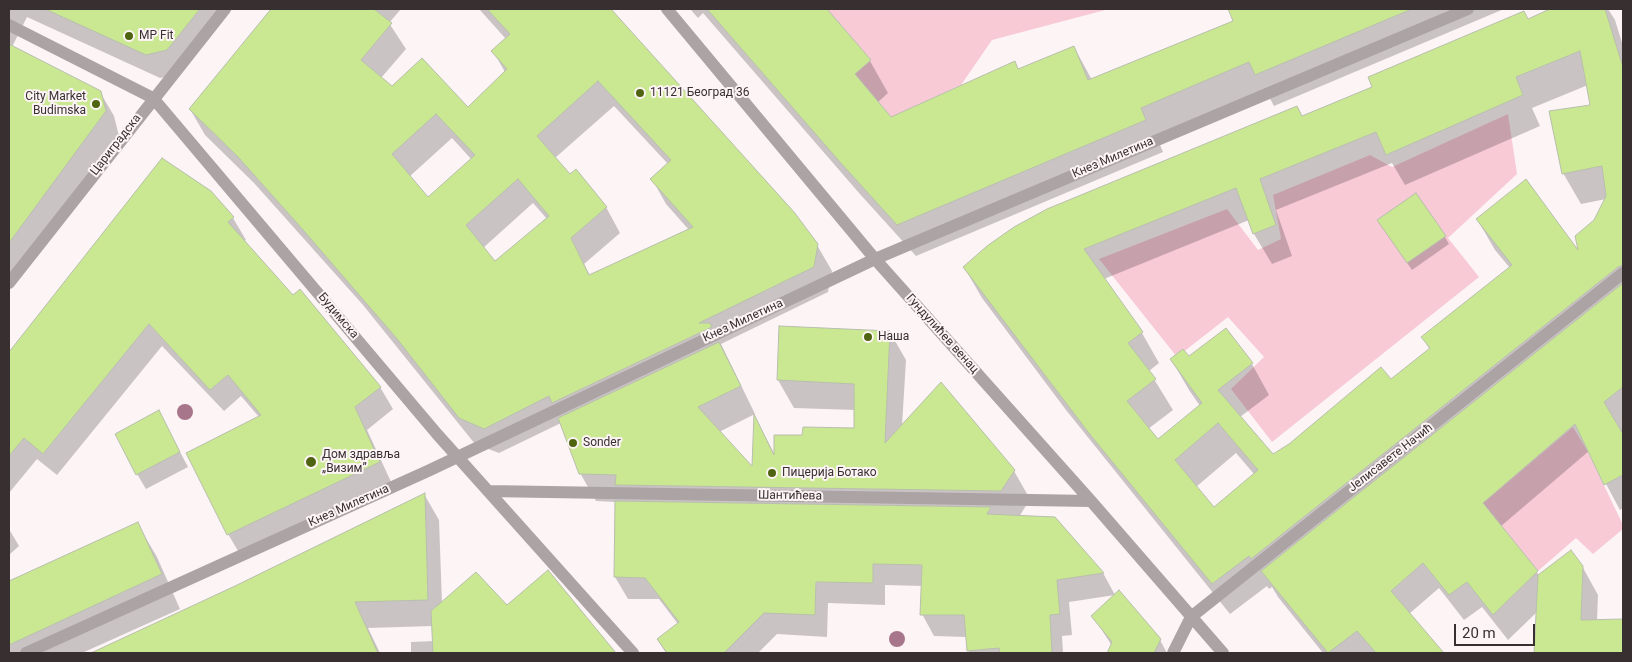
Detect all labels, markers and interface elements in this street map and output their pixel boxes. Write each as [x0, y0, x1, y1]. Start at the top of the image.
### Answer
place label: MP Fit [139, 29, 174, 43]
marker: MP Fit [123, 30, 135, 42]
place label: 11121 Београд 36 [650, 86, 749, 100]
marker: 11121 Београд 36 [634, 87, 646, 99]
place label: City Market Budimska [25, 90, 86, 118]
marker: City Market Budimska [90, 98, 102, 110]
street label: Цариградска [88, 111, 144, 179]
street label: Кнез Милетина [1070, 134, 1156, 182]
street label: Будимска [315, 290, 361, 342]
street label: Гундулићев венац [903, 291, 981, 377]
street label: Кнез Милетина [701, 296, 785, 346]
place label: Наша [878, 330, 909, 344]
marker: Наша [862, 331, 874, 343]
street label: Јелисавете Начић [1346, 421, 1436, 495]
place label: Sonder [583, 436, 621, 450]
marker: Sonder [567, 437, 579, 449]
place label: Дом здравља „Визим” [322, 448, 400, 476]
marker: Дом здравља „Визим” [304, 455, 318, 469]
place label: Пицерија Ботако [782, 466, 877, 480]
marker: Пицерија Ботако [766, 467, 778, 479]
street label: Кнез Милетина [306, 482, 392, 530]
street label: Шантићева [758, 488, 822, 504]
scale bar [1457, 614, 1538, 646]
text: 20 m [1462, 624, 1496, 642]

